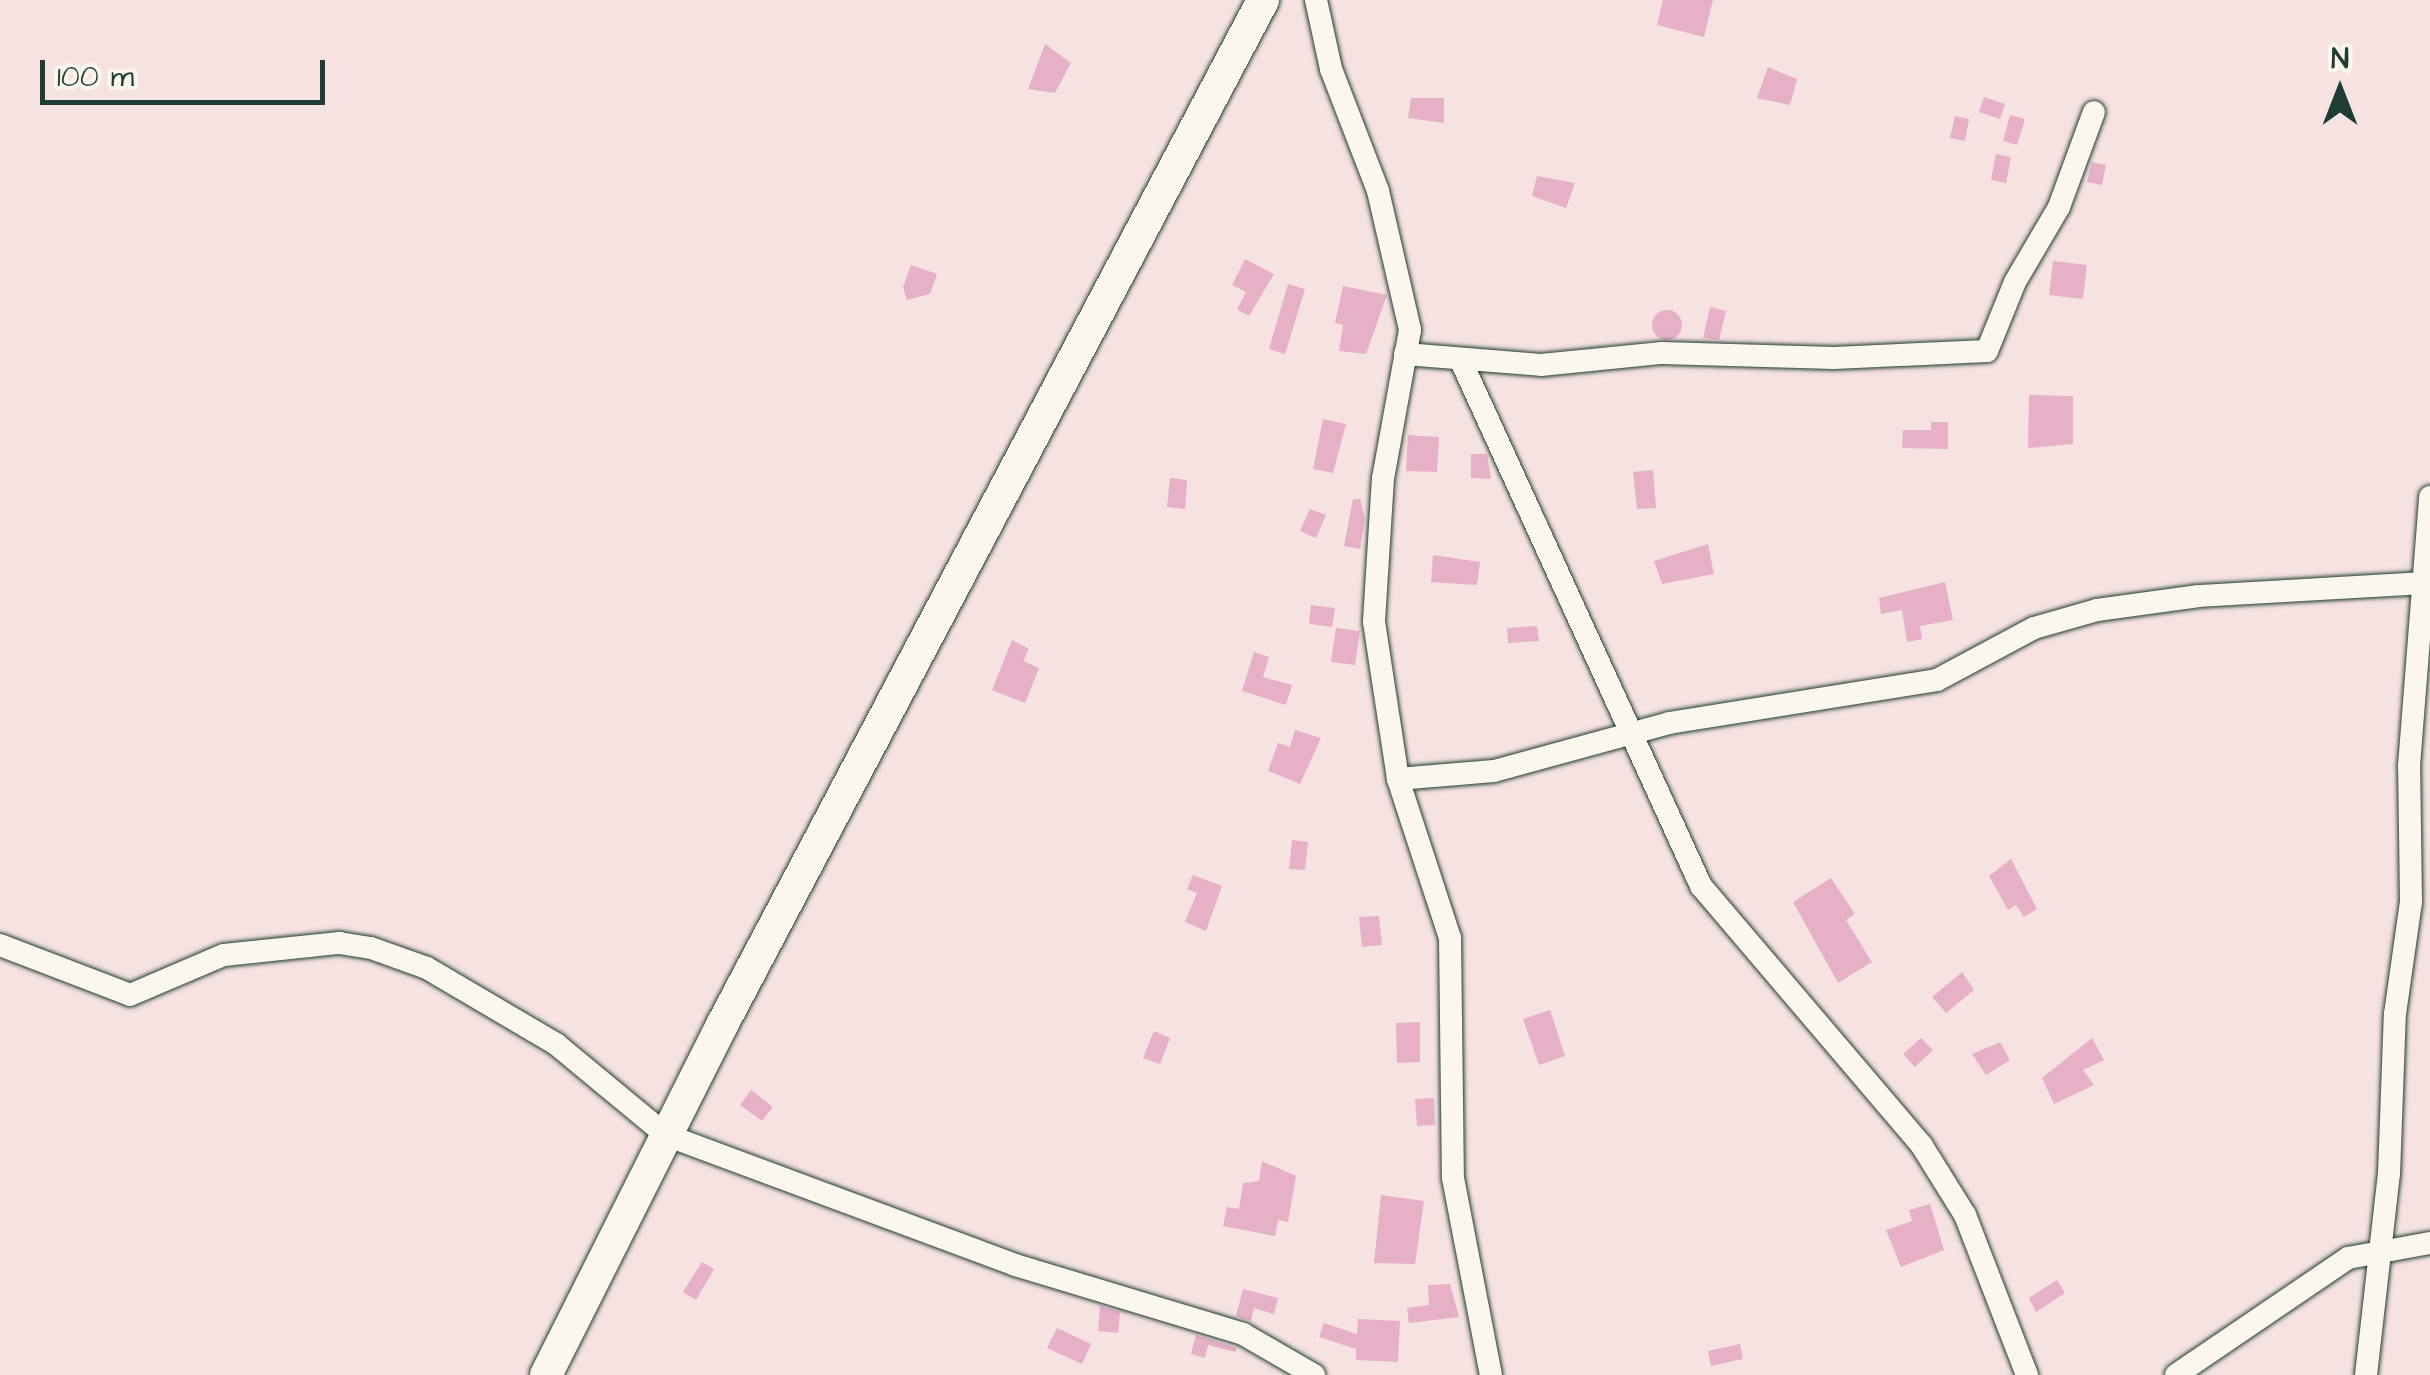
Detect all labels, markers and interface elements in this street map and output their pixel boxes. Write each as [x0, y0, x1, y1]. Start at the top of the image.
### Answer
scale bar [45, 40, 330, 102]
north arrow [2290, 40, 2390, 140]
text: N [2331, 40, 2349, 79]
text: 100 m [57, 56, 134, 98]

